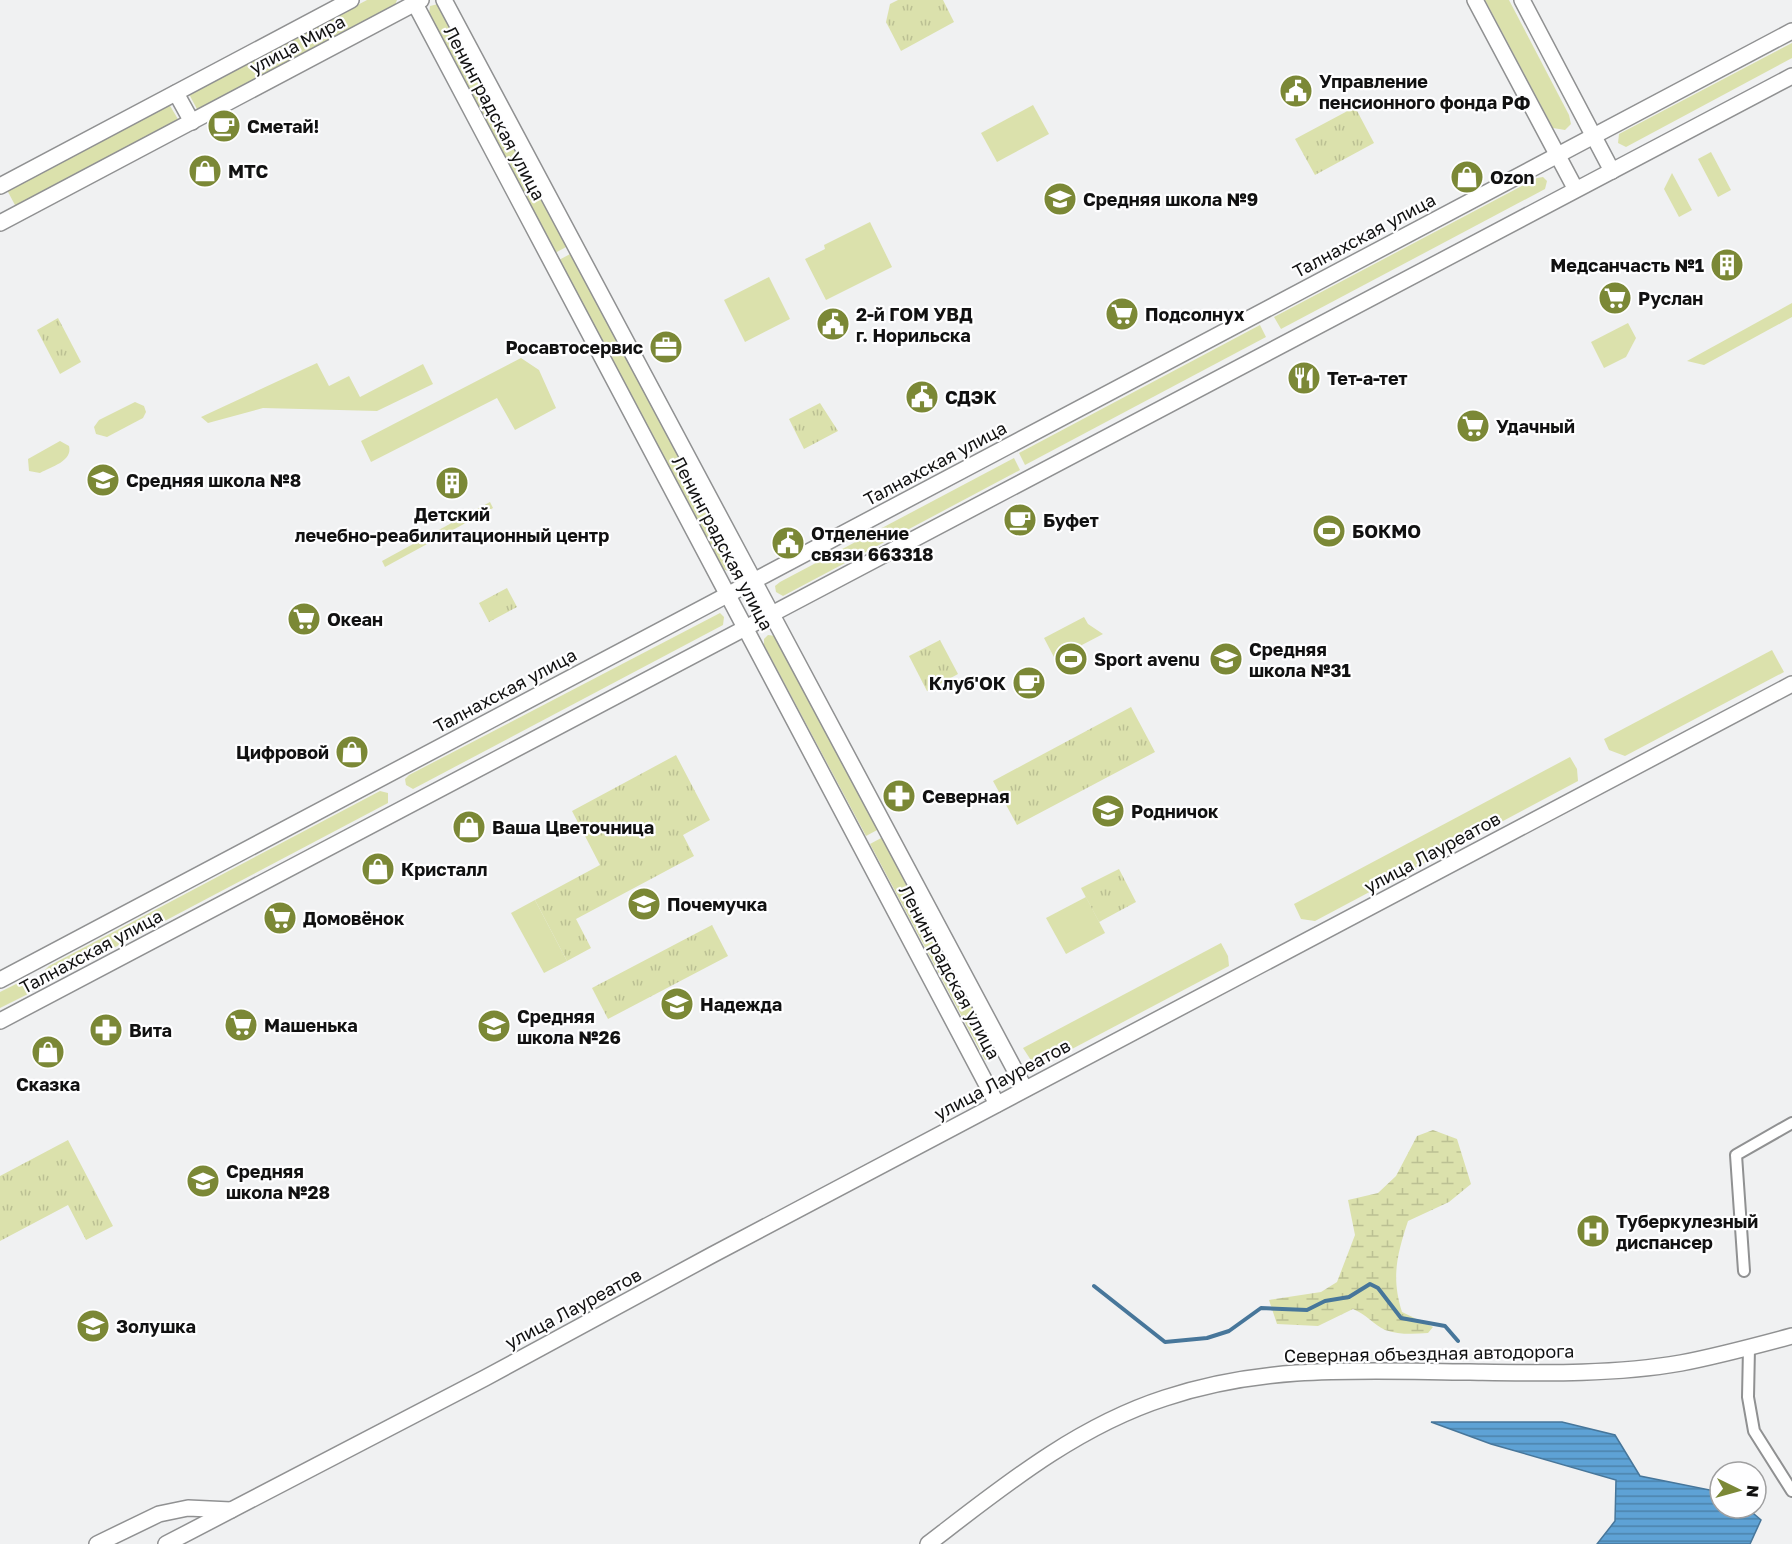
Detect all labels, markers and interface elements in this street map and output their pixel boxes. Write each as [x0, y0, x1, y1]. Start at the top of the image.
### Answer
street label: улица Мира [246, 10, 348, 78]
street label: Ленинградская улица [440, 22, 550, 204]
place label: Управление пенсионного фонда РФ [1319, 70, 1531, 113]
public building icon: Управление пенсионного фонда РФ [1278, 73, 1314, 109]
cafe icon: Сметай! [206, 108, 242, 144]
place label: Сметай! [247, 115, 319, 137]
shop icon: МТС [187, 153, 223, 189]
shop icon: Ozon [1449, 159, 1485, 195]
place label: МТС [228, 160, 269, 182]
place label: Ozon [1490, 166, 1535, 188]
school or university icon: Средняя школа №9 [1042, 181, 1078, 217]
place label: Средняя школа №9 [1083, 188, 1258, 210]
street label: Талнахская улица [1289, 188, 1439, 282]
building icon: Медсанчасть №1 [1709, 247, 1745, 283]
place label: Медсанчасть №1 [1550, 254, 1704, 276]
supermarket icon: Руслан [1597, 280, 1633, 316]
place label: Руслан [1638, 287, 1703, 309]
supermarket icon: Подсолнух [1104, 296, 1140, 332]
place label: 2-й ГОМ УВД г. Норильска [856, 303, 973, 346]
place label: Подсолнух [1145, 303, 1245, 325]
public building icon: 2-й ГОМ УВД г. Норильска [815, 306, 851, 342]
office icon: Росавтосервис [648, 329, 684, 365]
place label: Росавтосервис [505, 336, 643, 358]
restaurant icon: Тет-а-тет [1286, 360, 1322, 396]
place label: Тет-а-тет [1327, 367, 1408, 389]
public building icon: СДЭК [904, 379, 940, 415]
place label: СДЭК [945, 386, 997, 408]
supermarket icon: Удачный [1455, 408, 1491, 444]
place label: Удачный [1496, 415, 1575, 437]
street label: Талнахская улица [860, 416, 1010, 510]
street label: Ленинградская улица [668, 452, 778, 634]
school or university icon: Средняя школа №8 [85, 462, 121, 498]
building icon: Детский лечебно-реабилитационный центр [434, 465, 470, 501]
place label: Средняя школа №8 [126, 469, 301, 491]
cafe icon: Буфет [1002, 502, 1038, 538]
place label: Детский лечебно-реабилитационный центр [295, 503, 609, 546]
place label: Буфет [1043, 509, 1099, 531]
sports icon: БОКМО [1311, 513, 1347, 549]
place label: БОКМО [1352, 520, 1421, 542]
place label: Отделение связи 663318 [811, 522, 933, 565]
public building icon: Отделение связи 663318 [770, 525, 806, 561]
supermarket icon: Океан [286, 601, 322, 637]
place label: Океан [327, 608, 383, 630]
place label: Средняя школа №31 [1249, 638, 1351, 681]
sports icon: Sport avenu [1053, 641, 1089, 677]
school or university icon: Средняя школа №31 [1208, 641, 1244, 677]
street label: Талнахская улица [430, 643, 580, 737]
place label: Sport avenu [1094, 648, 1200, 670]
cafe icon: Клуб'ОК [1011, 665, 1047, 701]
place label: Клуб'ОК [929, 672, 1006, 694]
shop icon: Цифровой [334, 734, 370, 770]
place label: Цифровой [236, 741, 329, 763]
pharmacy icon: Северная [881, 778, 917, 814]
place label: Северная [922, 785, 1009, 807]
school or university icon: Родничок [1090, 793, 1126, 829]
place label: Родничок [1131, 800, 1219, 822]
street label: улица Лауреатов [1360, 807, 1504, 897]
shop icon: Ваша Цветочница [451, 809, 487, 845]
place label: Ваша Цветочница [492, 816, 654, 838]
shop icon: Кристалл [360, 851, 396, 887]
place label: Кристалл [401, 858, 487, 880]
street label: Ленинградская улица [895, 881, 1005, 1063]
school or university icon: Почемучка [626, 886, 662, 922]
place label: Почемучка [667, 893, 767, 915]
supermarket icon: Домовёнок [262, 900, 298, 936]
street label: Талнахская улица [16, 904, 166, 998]
place label: Домовёнок [303, 907, 405, 929]
school or university icon: Надежда [659, 986, 695, 1022]
place label: Надежда [700, 993, 782, 1015]
place label: Средняя школа №26 [517, 1005, 621, 1048]
supermarket icon: Машенька [223, 1007, 259, 1043]
school or university icon: Средняя школа №26 [476, 1008, 512, 1044]
pharmacy icon: Вита [88, 1012, 124, 1048]
place label: Машенька [264, 1014, 358, 1036]
place label: Вита [129, 1019, 172, 1041]
shop icon: Сказка [30, 1034, 66, 1070]
street label: улица Лауреатов [930, 1034, 1074, 1124]
place label: Сказка [16, 1073, 80, 1095]
place label: Средняя школа №28 [226, 1160, 330, 1203]
school or university icon: Средняя школа №28 [185, 1163, 221, 1199]
place label: Туберкулезный диспансер [1616, 1210, 1758, 1253]
hospital icon: Туберкулезный диспансер [1575, 1213, 1611, 1249]
street label: улица Лауреатов [501, 1263, 645, 1353]
school or university icon: Золушка [75, 1308, 111, 1344]
place label: Золушка [116, 1315, 196, 1337]
street label: Северная объездная автодорога [1284, 1339, 1574, 1367]
north arrow [1708, 1460, 1768, 1520]
text: N [1742, 1484, 1763, 1498]

